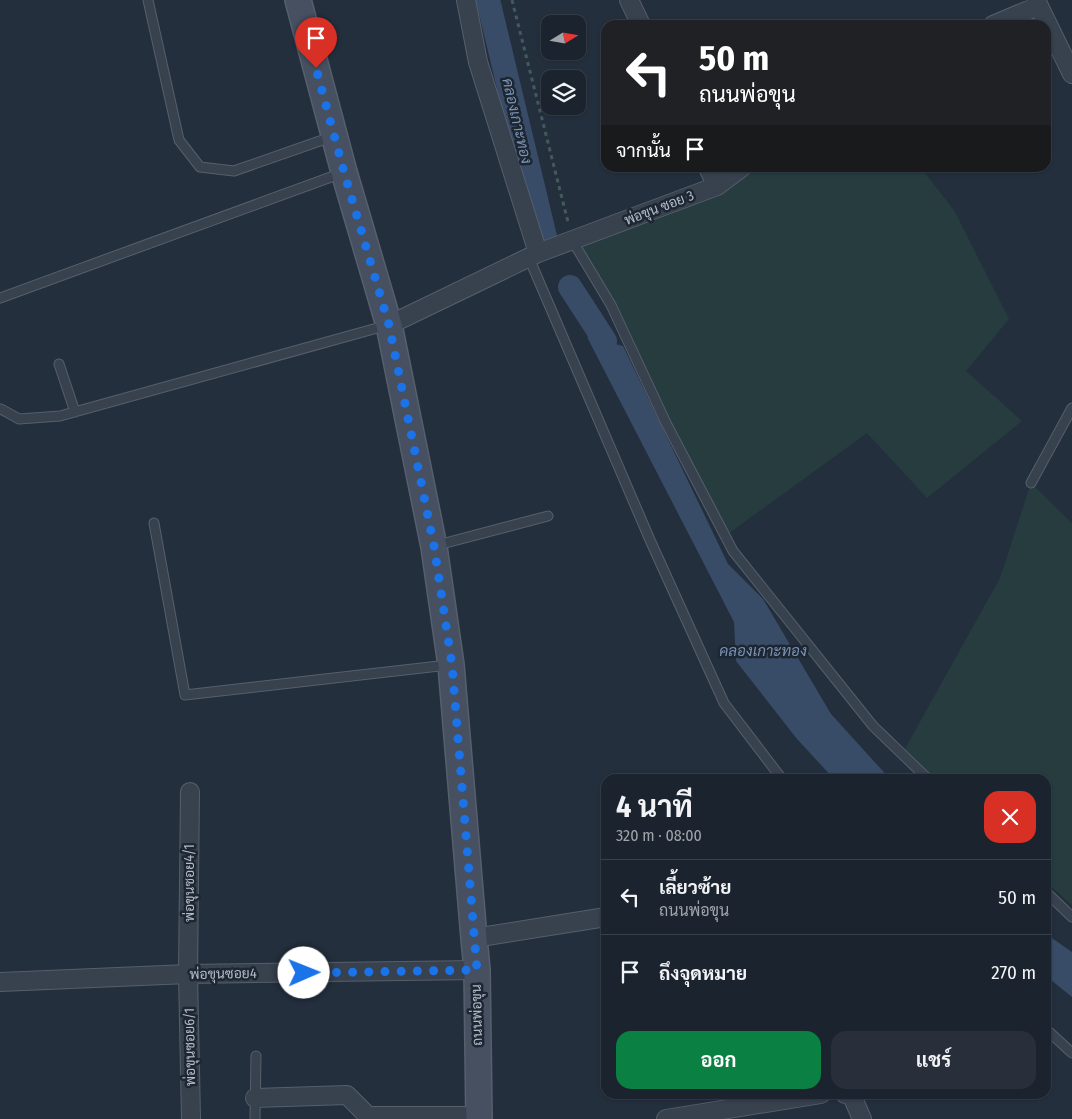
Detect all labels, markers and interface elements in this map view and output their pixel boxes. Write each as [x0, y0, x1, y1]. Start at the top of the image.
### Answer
north arrow [541, 15, 586, 60]
map controls [541, 15, 586, 115]
pin [295, 17, 337, 68]
icon: arrive [302, 24, 330, 52]
text: 50 m [699, 37, 769, 79]
icon: left [616, 40, 681, 105]
button: layers [541, 70, 586, 115]
water label: คลองเกาะทอง [498, 76, 536, 166]
text: ถนนพ่อขุน [699, 81, 796, 108]
icon: arrive [681, 135, 709, 163]
text: จากนั้น [616, 139, 671, 162]
street label: พ่อขุน ซอย 3 [622, 187, 697, 230]
water label: คลองเกาะทอง [719, 642, 807, 660]
text: 4 นาที [616, 789, 693, 825]
button: close [984, 791, 1036, 843]
text: 320 m · 08:00 [616, 826, 702, 845]
street label: พ่อขุนซอย4/1 [181, 844, 199, 922]
text: เลี้ยวซ้าย [659, 876, 731, 899]
icon: left [616, 883, 644, 911]
text: 50 m [998, 886, 1036, 909]
text: ถนนพ่อขุน [659, 901, 729, 920]
position arrow [277, 946, 329, 998]
icon: arrive [616, 958, 644, 986]
text: 270 m [991, 961, 1036, 984]
text: ถึงจุดหมาย [659, 962, 747, 985]
street label: พ่อขุนซอย4 [189, 965, 257, 984]
street label: ถนนพ่อขุน [468, 984, 487, 1046]
street label: พ่อขุนซอย6/1 [181, 1008, 200, 1086]
button: ออก [616, 1031, 821, 1089]
button: แชร์ [831, 1031, 1036, 1089]

